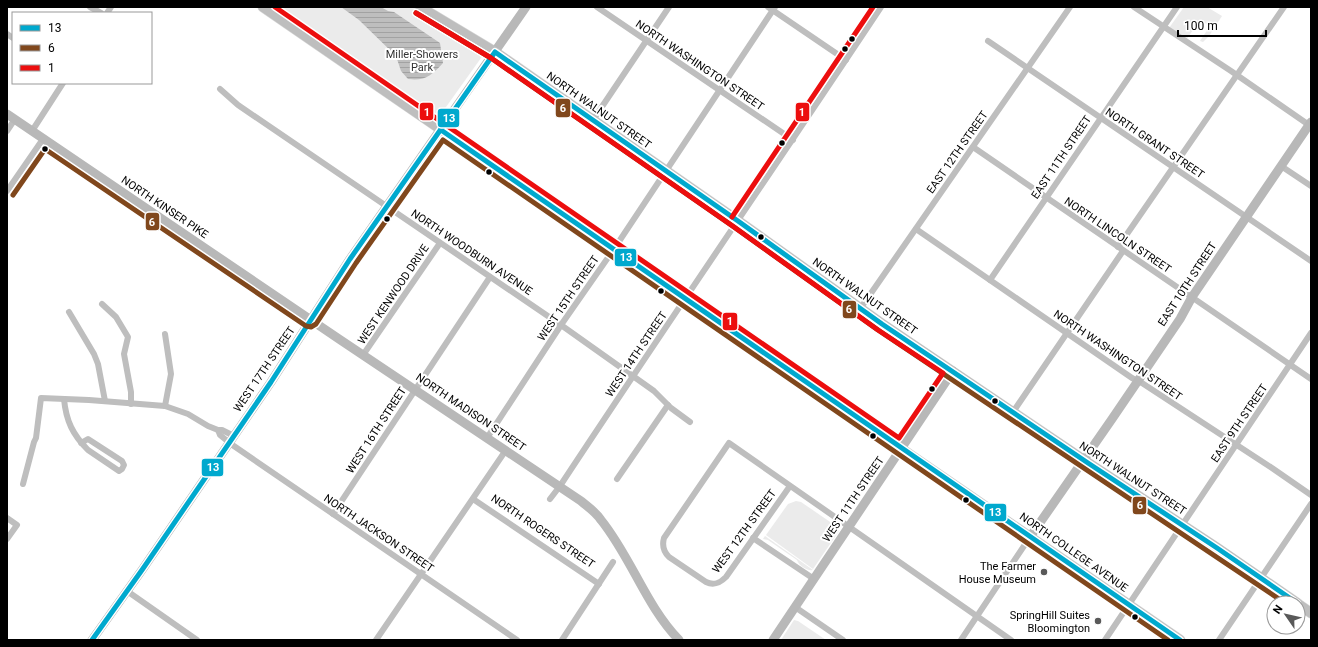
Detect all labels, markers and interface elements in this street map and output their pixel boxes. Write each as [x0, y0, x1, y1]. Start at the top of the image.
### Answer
legend [12, 12, 152, 84]
scale bar [1178, 12, 1266, 38]
street label: NORTH WASHINGTON STREET [633, 18, 767, 114]
text: 100 m [1184, 19, 1218, 33]
text: 13 [48, 21, 62, 35]
unlabelled marker [847, 34, 857, 44]
text: 6 [48, 41, 55, 55]
unlabelled marker [840, 44, 850, 54]
park label: Miller-Showers Park [386, 48, 459, 74]
text: 1 [48, 61, 55, 75]
street label: NORTH WALNUT STREET [544, 69, 654, 152]
line badge: 6 [555, 98, 571, 118]
line badge: 1 [419, 102, 434, 121]
text: 6 [560, 102, 566, 115]
line badge: 1 [795, 102, 810, 122]
text: 1 [424, 106, 430, 119]
text: 1 [799, 106, 805, 119]
street label: NORTH GRANT STREET [1103, 106, 1207, 182]
line badge: 13 [437, 108, 460, 128]
street label: EAST 12TH STREET [924, 108, 991, 196]
text: 13 [443, 112, 455, 125]
street label: EAST 11TH STREET [1029, 113, 1094, 201]
unlabelled marker [777, 138, 787, 148]
unlabelled marker [40, 144, 50, 154]
unlabelled marker [484, 167, 494, 177]
street label: NORTH KINSER PIKE [119, 173, 211, 241]
street label: NORTH LINCOLN STREET [1062, 195, 1174, 276]
street label: NORTH WOODBURN AVENUE [409, 207, 535, 298]
line badge: 6 [145, 212, 160, 231]
unlabelled marker [382, 214, 392, 224]
text: 6 [149, 216, 155, 229]
unlabelled marker [756, 232, 766, 242]
street label: EAST 10TH STREET [1155, 239, 1220, 329]
street label: WEST KENWOOD DRIVE [355, 242, 432, 347]
line badge: 13 [614, 248, 637, 267]
text: 13 [620, 251, 632, 264]
street label: WEST 15TH STREET [535, 253, 602, 343]
street label: NORTH WALNUT STREET [810, 255, 920, 338]
unlabelled marker [656, 286, 666, 296]
line badge: 6 [842, 300, 857, 319]
text: 6 [846, 303, 852, 316]
street label: NORTH WASHINGTON STREET [1051, 308, 1185, 404]
street label: WEST 14TH STREET [603, 309, 670, 399]
line badge: 1 [722, 312, 738, 331]
text: 1 [727, 315, 733, 328]
street label: WEST 17TH STREET [231, 324, 298, 414]
street label: NORTH MADISON STREET [413, 371, 528, 454]
street label: EAST 9TH STREET [1208, 381, 1271, 465]
street label: WEST 16TH STREET [344, 384, 409, 476]
unlabelled marker [927, 384, 937, 394]
unlabelled marker [990, 396, 1000, 406]
unlabelled marker [868, 431, 878, 441]
street label: NORTH WALNUT STREET [1077, 439, 1189, 518]
street label: WEST 11TH STREET [820, 454, 887, 544]
line badge: 13 [201, 458, 224, 477]
text: 13 [207, 461, 219, 474]
street label: WEST 12TH STREET [710, 487, 779, 576]
street label: NORTH JACKSON STREET [321, 492, 436, 575]
street label: NORTH ROGERS STREET [488, 492, 597, 571]
unlabelled marker [961, 495, 971, 505]
line badge: 6 [1132, 496, 1147, 515]
text: 6 [1137, 499, 1143, 512]
line badge: 13 [984, 503, 1007, 522]
text: 13 [989, 506, 1001, 519]
street label: NORTH COLLEGE AVENUE [1017, 510, 1130, 595]
place label: The Farmer House Museum [959, 560, 1036, 586]
marker: The Farmer House Museum [1039, 567, 1049, 577]
north arrow [1266, 595, 1306, 635]
text: N [1271, 603, 1286, 617]
place label: SpringHill Suites Bloomington [1010, 609, 1090, 635]
unlabelled marker [1130, 612, 1140, 622]
marker: SpringHill Suites Bloomington [1093, 616, 1103, 626]

